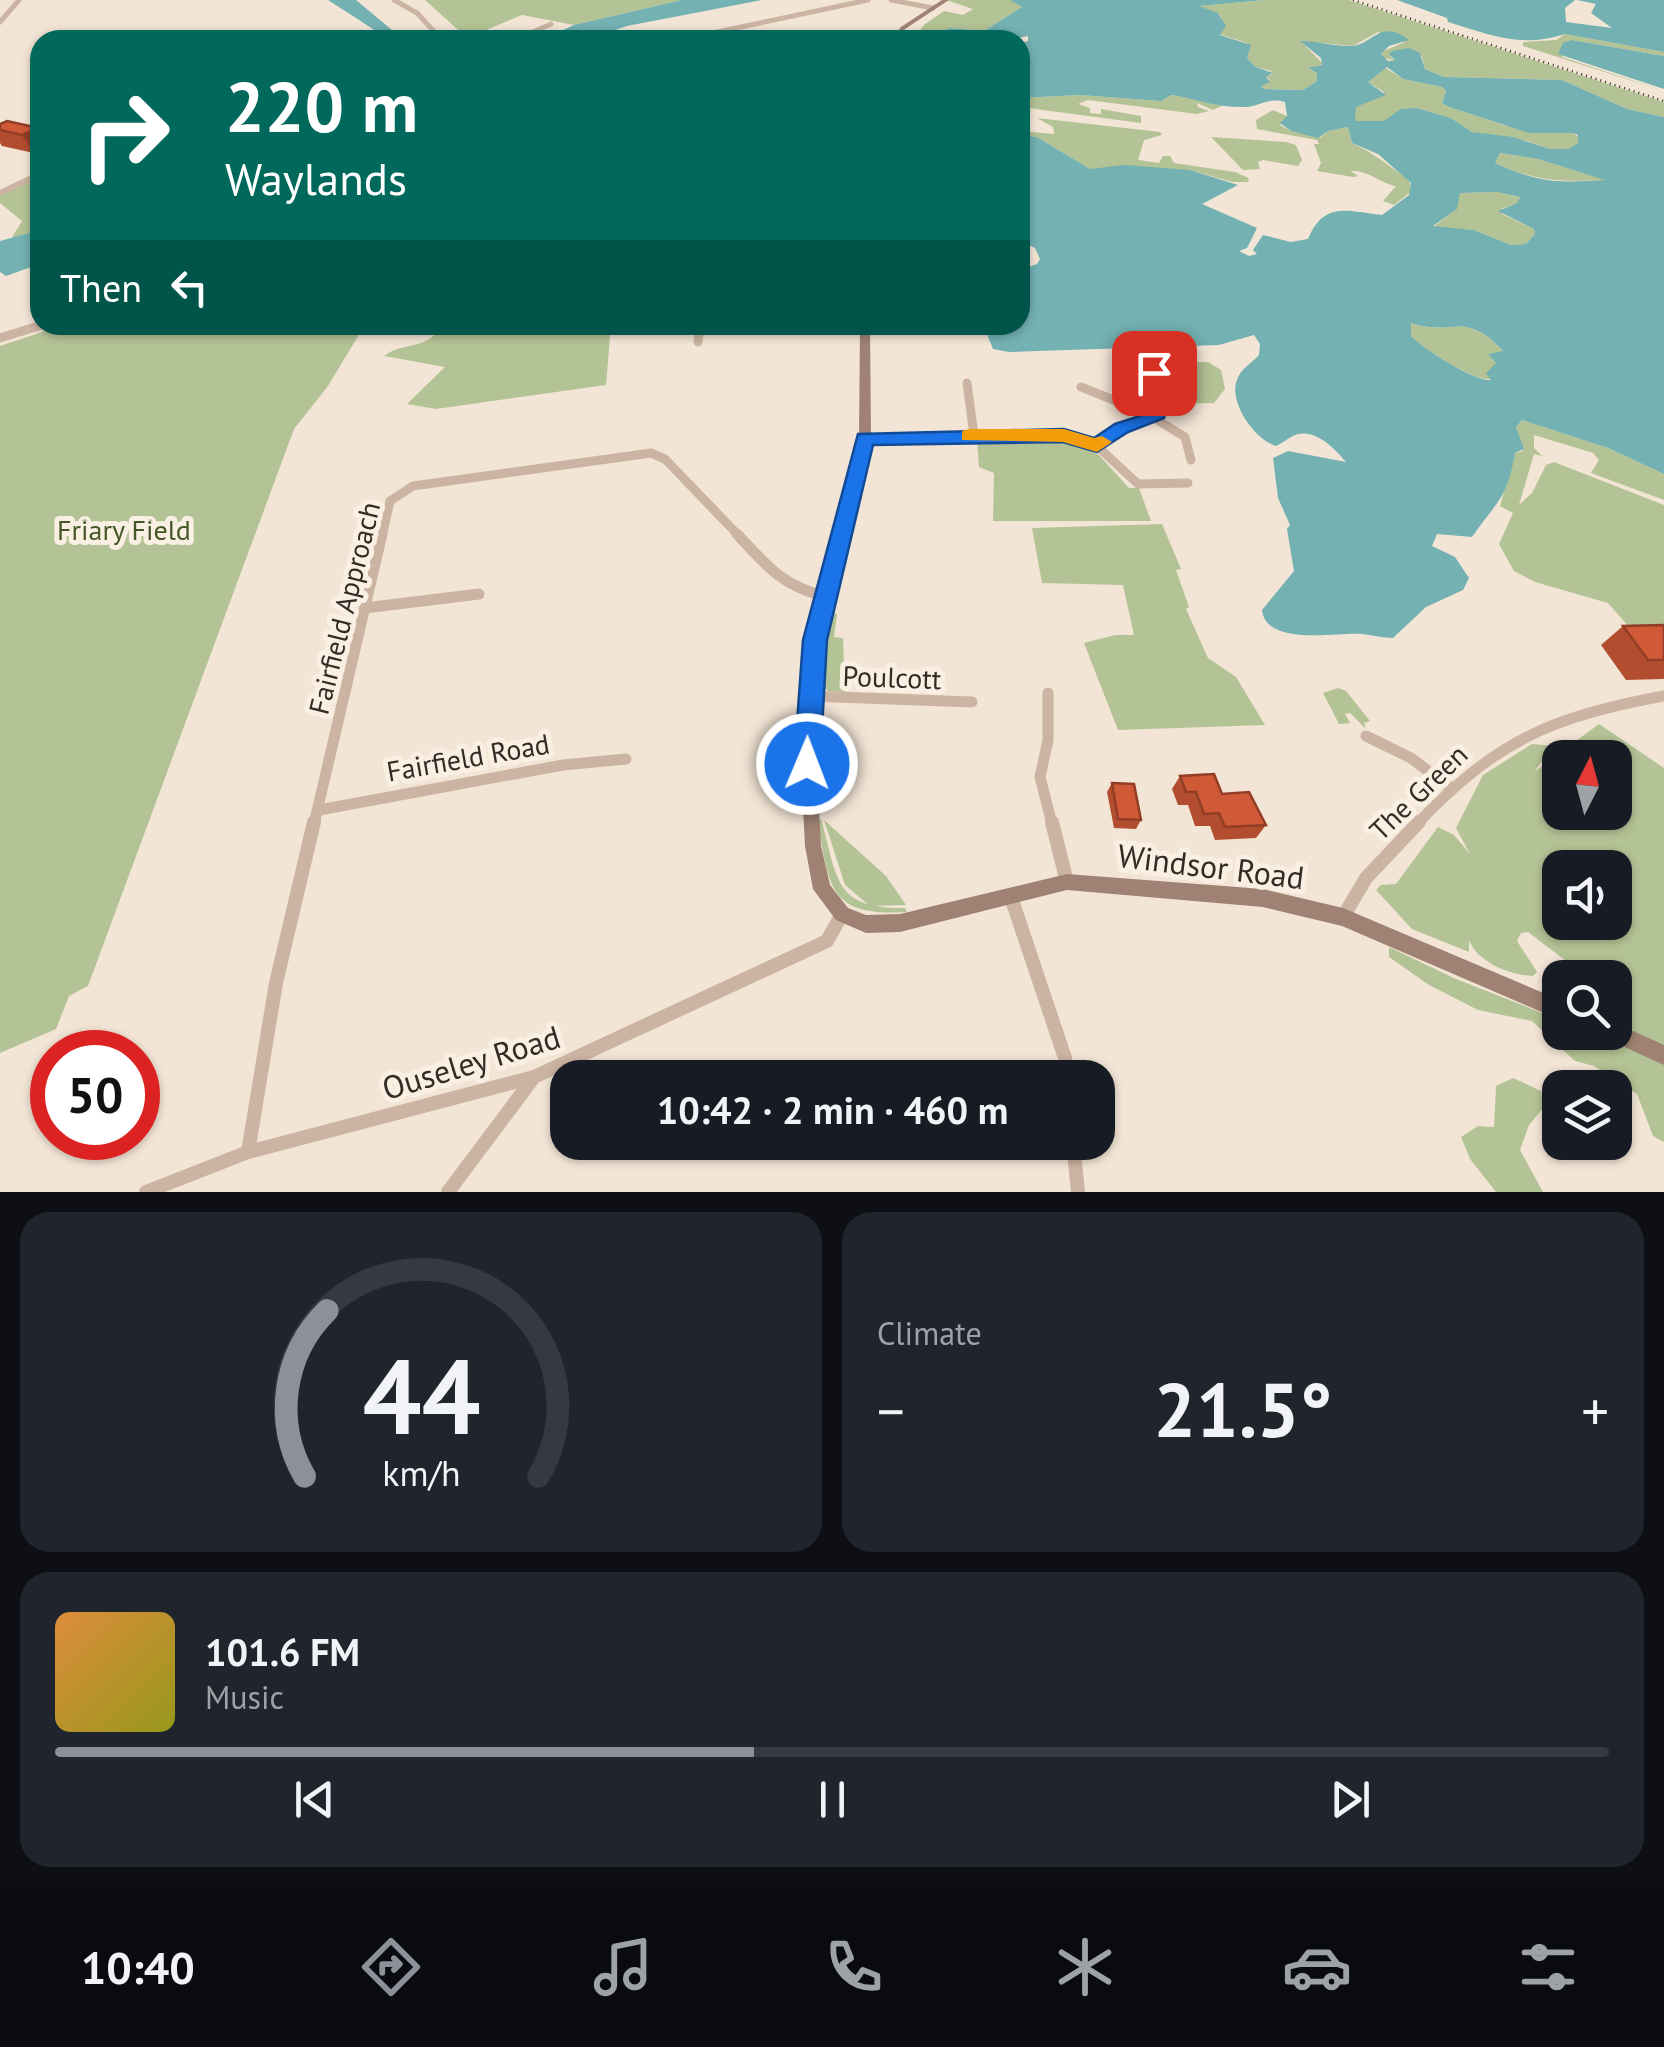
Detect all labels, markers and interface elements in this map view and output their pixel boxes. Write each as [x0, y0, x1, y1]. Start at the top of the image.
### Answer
text: 220 m [225, 61, 418, 151]
icon: right [60, 70, 190, 200]
text: Waylands [225, 149, 407, 207]
icon: left [162, 260, 217, 315]
text: Then [60, 263, 142, 312]
pin [1112, 331, 1197, 416]
icon: arrive [1127, 346, 1182, 401]
street label: Fairfield Approach [300, 498, 388, 718]
park label: Friary Field [57, 511, 191, 548]
street label: Poulcott [842, 657, 943, 697]
position arrow [755, 712, 859, 816]
street label: Fairfield Road [384, 724, 552, 790]
street label: The Green [1361, 736, 1475, 848]
north arrow [1542, 740, 1632, 830]
map controls [1542, 740, 1632, 1160]
street label: Windsor Road [1115, 834, 1307, 898]
button: sound [1542, 850, 1632, 940]
button: search [1542, 960, 1632, 1050]
street label: Ouseley Road [377, 1015, 565, 1109]
speed limit sign: 50 [30, 1030, 160, 1160]
button: layers [1542, 1070, 1632, 1160]
text: 10:42 · 2 min · 460 m [657, 1085, 1008, 1134]
text: Climate [877, 1312, 982, 1354]
text: 44 [362, 1328, 480, 1463]
text: 21.5° [1154, 1361, 1332, 1458]
text: − [877, 1375, 905, 1446]
text: + [1581, 1375, 1609, 1446]
text: km/h [382, 1450, 460, 1496]
text: 101.6 FM [205, 1627, 360, 1676]
text: Music [205, 1676, 284, 1718]
icon: previous [287, 1772, 342, 1827]
icon: pause [805, 1772, 860, 1827]
icon: next [1323, 1772, 1378, 1827]
icon: directions [356, 1932, 426, 2002]
icon: music [588, 1932, 658, 2002]
icon: phone [819, 1932, 889, 2002]
icon: climate [1050, 1932, 1120, 2002]
icon: car [1282, 1932, 1352, 2002]
icon: filters [1513, 1932, 1583, 2002]
text: 10:40 [81, 1938, 195, 1996]

